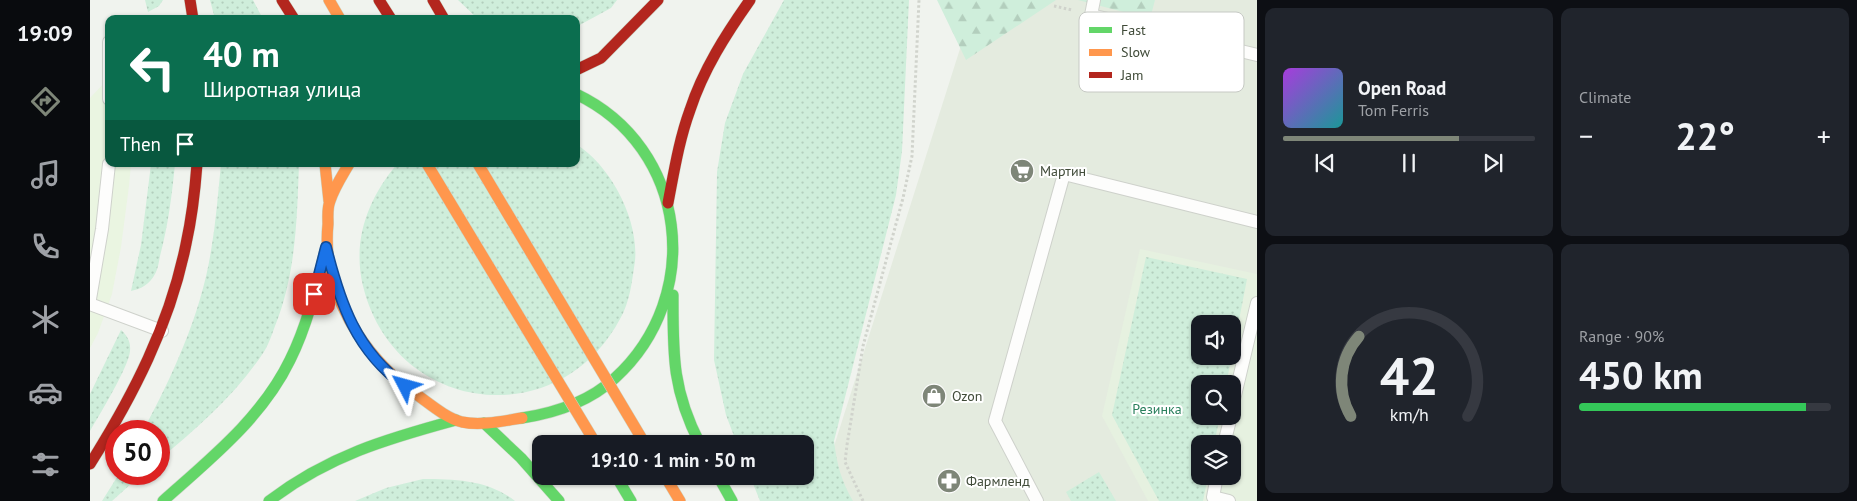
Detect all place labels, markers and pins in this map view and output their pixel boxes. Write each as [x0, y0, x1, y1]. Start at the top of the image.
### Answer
supermarket icon: Мартин [1009, 158, 1035, 184]
place label: Мартин [1040, 162, 1086, 180]
pin [293, 273, 335, 315]
shop icon: Ozon [921, 383, 947, 409]
place label: Ozon [952, 387, 982, 405]
pharmacy icon: Фармленд [936, 468, 962, 494]
place label: Фармленд [966, 472, 1030, 490]

